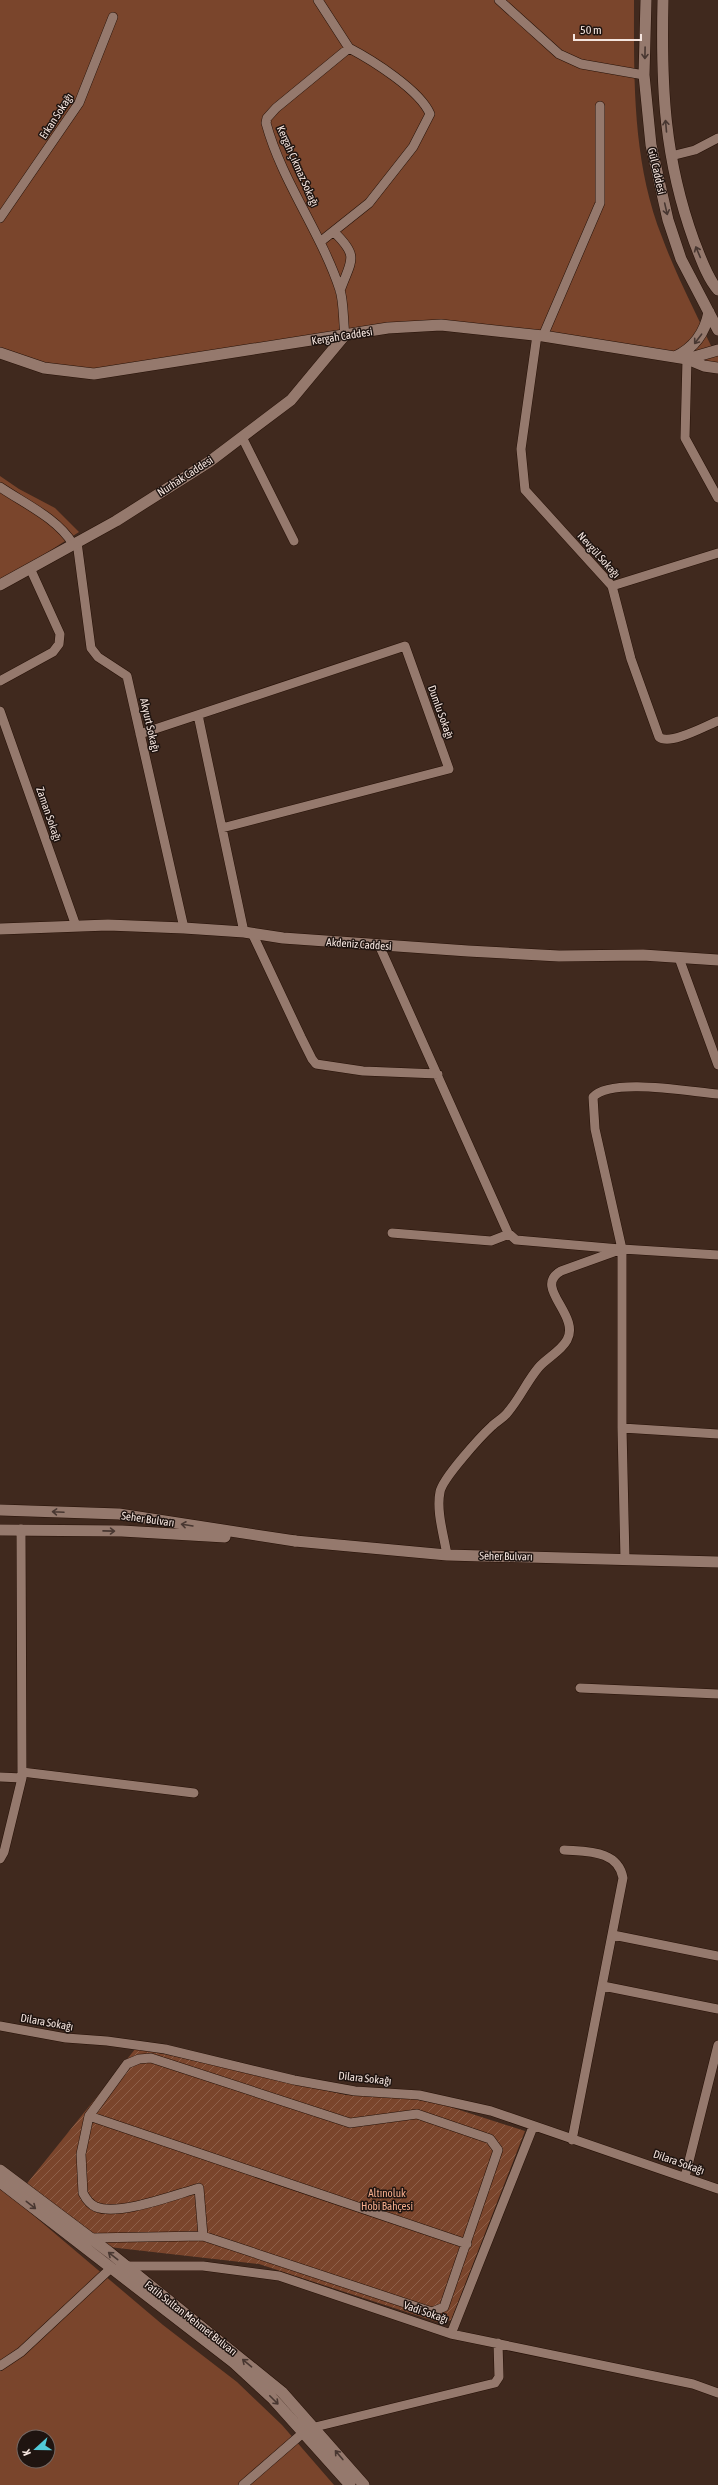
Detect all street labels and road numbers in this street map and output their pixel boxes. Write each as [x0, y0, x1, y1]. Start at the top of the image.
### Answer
street label: Erkan Sokağı [37, 91, 75, 141]
street label: Kergah Çıkmaz Sokağı [275, 124, 321, 208]
street label: Gül Caddesi [646, 147, 668, 195]
street label: Kergah Caddesi [311, 325, 373, 347]
street label: Nurhak Caddesi [155, 454, 215, 498]
street label: Nevgül Sokağı [575, 530, 623, 580]
street label: Dumlu Sokağı [426, 684, 456, 740]
street label: Akyurt Sokağı [138, 697, 162, 753]
street label: Zaman Sokağı [34, 785, 64, 843]
street label: Akdeniz Caddesi [326, 936, 392, 952]
street label: Seher Bulvarı [121, 1509, 175, 1529]
street label: Seher Bulvarı [479, 1550, 533, 1562]
street label: Dilara Sokağı [20, 2011, 74, 2033]
street label: Dilara Sokağı [338, 2069, 392, 2087]
street label: Dilara Sokağı [652, 2148, 706, 2176]
street label: Fatih Sultan Mehmet Bulvarı [142, 2278, 240, 2358]
street label: Vadi Sokağı [402, 2299, 450, 2325]

